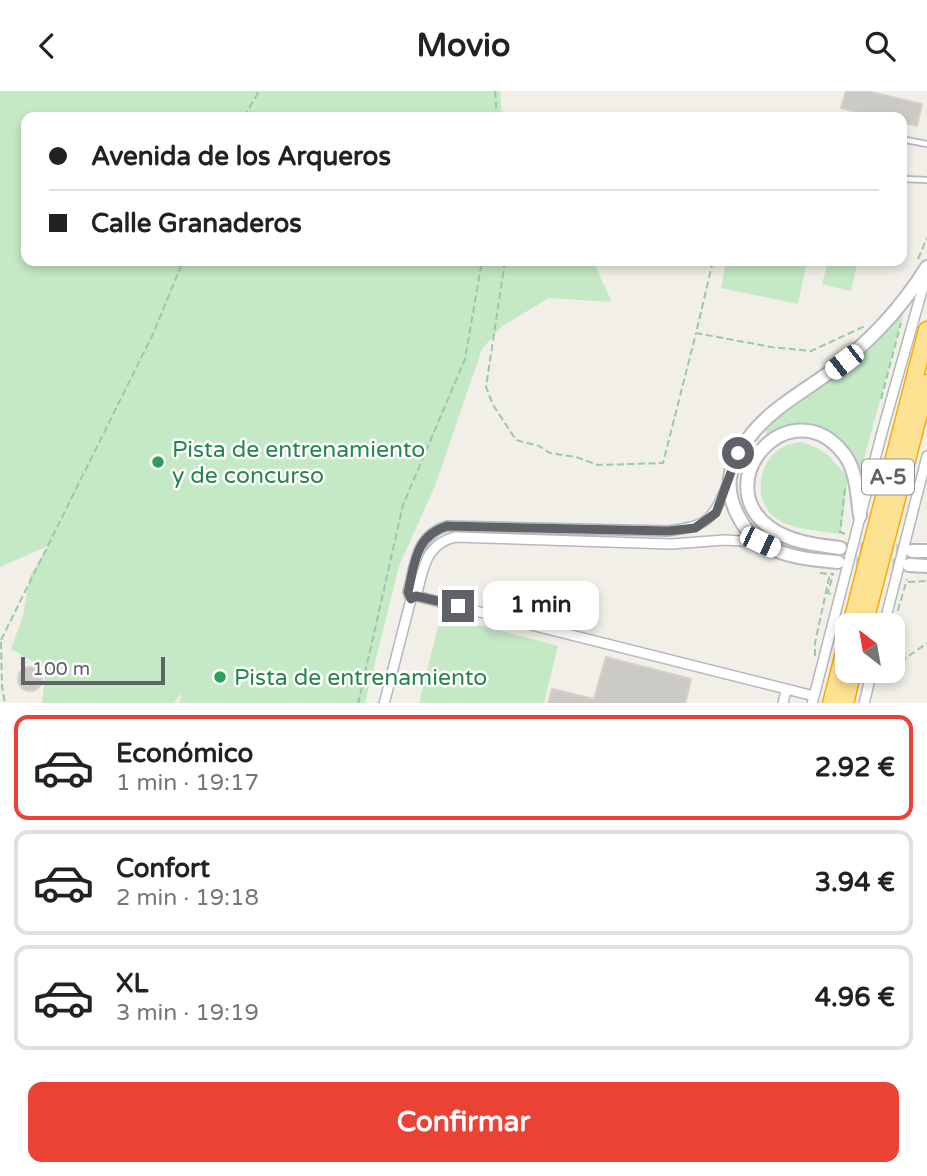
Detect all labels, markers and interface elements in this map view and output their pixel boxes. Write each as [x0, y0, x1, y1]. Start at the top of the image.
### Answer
icon: back [28, 27, 66, 65]
text: Movio [416, 27, 511, 65]
icon: search [861, 27, 899, 65]
text: Avenida de los Arqueros [91, 141, 391, 172]
text: Calle Granaderos [91, 208, 302, 239]
car [821, 341, 868, 383]
place label: Pista de entrenamiento y de concurso [172, 436, 425, 490]
route start [722, 437, 754, 469]
marker: Pista de entrenamiento y de concurso [150, 454, 166, 470]
road number: A-5 [862, 459, 914, 495]
car [737, 524, 784, 560]
callout: 1 min [482, 581, 598, 631]
route end [442, 590, 474, 622]
text: 1 min [510, 591, 572, 619]
north arrow [835, 613, 905, 683]
map controls [835, 613, 905, 683]
scale bar [21, 655, 164, 686]
text: 100 m [32, 658, 90, 680]
place label: Pista de entrenamiento [234, 664, 487, 692]
marker: Pista de entrenamiento [212, 669, 228, 685]
icon: car [32, 736, 95, 799]
text: Económico [116, 738, 253, 769]
text: 2.92 € [815, 752, 895, 783]
text: 1 min · 19:17 [116, 769, 259, 797]
icon: car [32, 851, 95, 914]
text: Confort [116, 853, 210, 884]
text: 3.94 € [815, 867, 895, 898]
text: 2 min · 19:18 [116, 884, 259, 912]
icon: car [32, 966, 95, 1029]
text: XL [116, 968, 148, 999]
text: 4.96 € [815, 982, 895, 1013]
text: 3 min · 19:19 [116, 999, 259, 1027]
button: Confirmar [28, 1082, 899, 1162]

